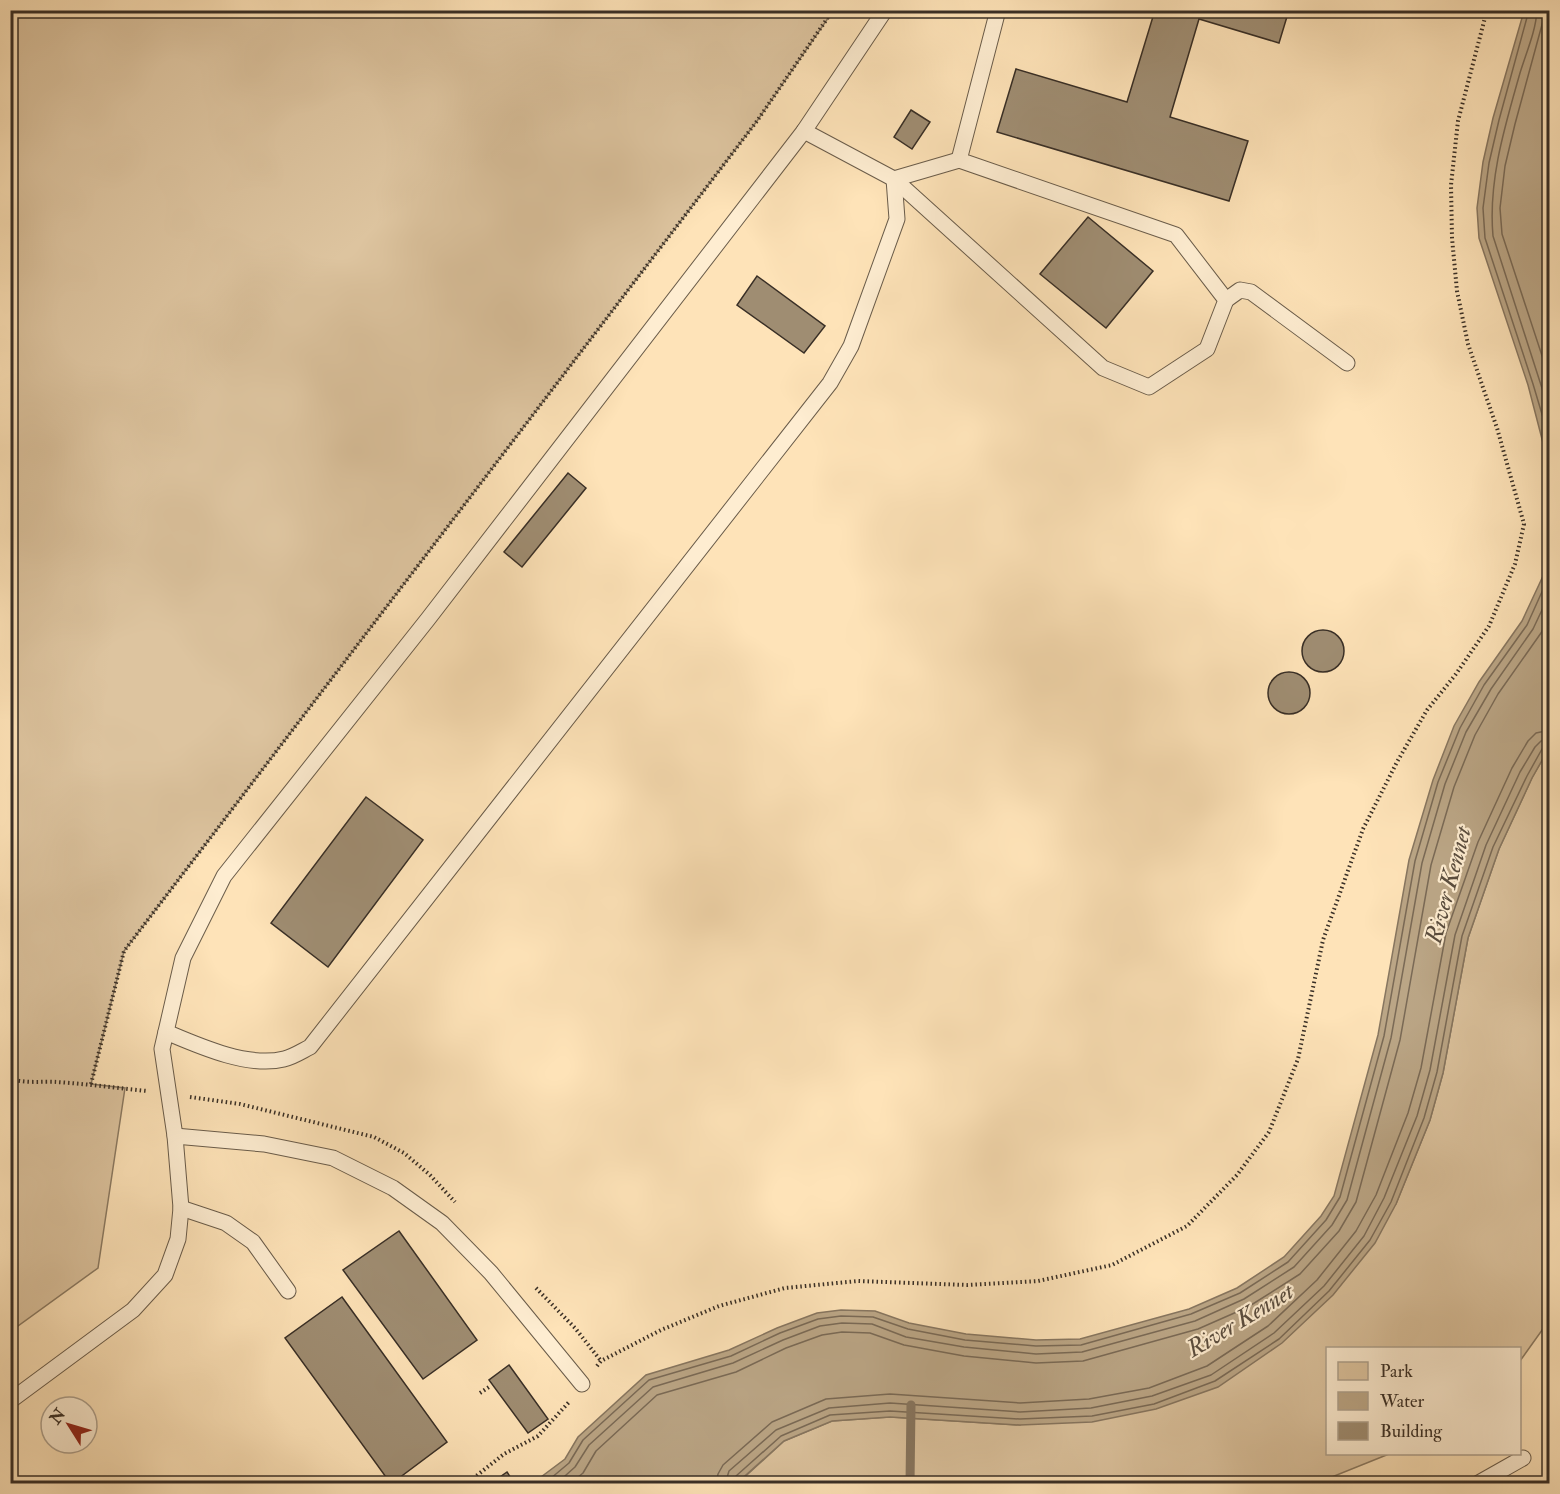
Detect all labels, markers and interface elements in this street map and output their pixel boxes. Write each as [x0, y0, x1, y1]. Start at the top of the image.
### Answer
water label: River Kennet [1418, 822, 1479, 948]
water label: River Kennet [1180, 1276, 1301, 1365]
legend [1326, 1347, 1521, 1455]
text: Park [1380, 1360, 1413, 1383]
text: Water [1379, 1390, 1424, 1413]
north arrow [39, 1395, 99, 1455]
text: N [45, 1404, 71, 1429]
text: Building [1380, 1420, 1443, 1443]

